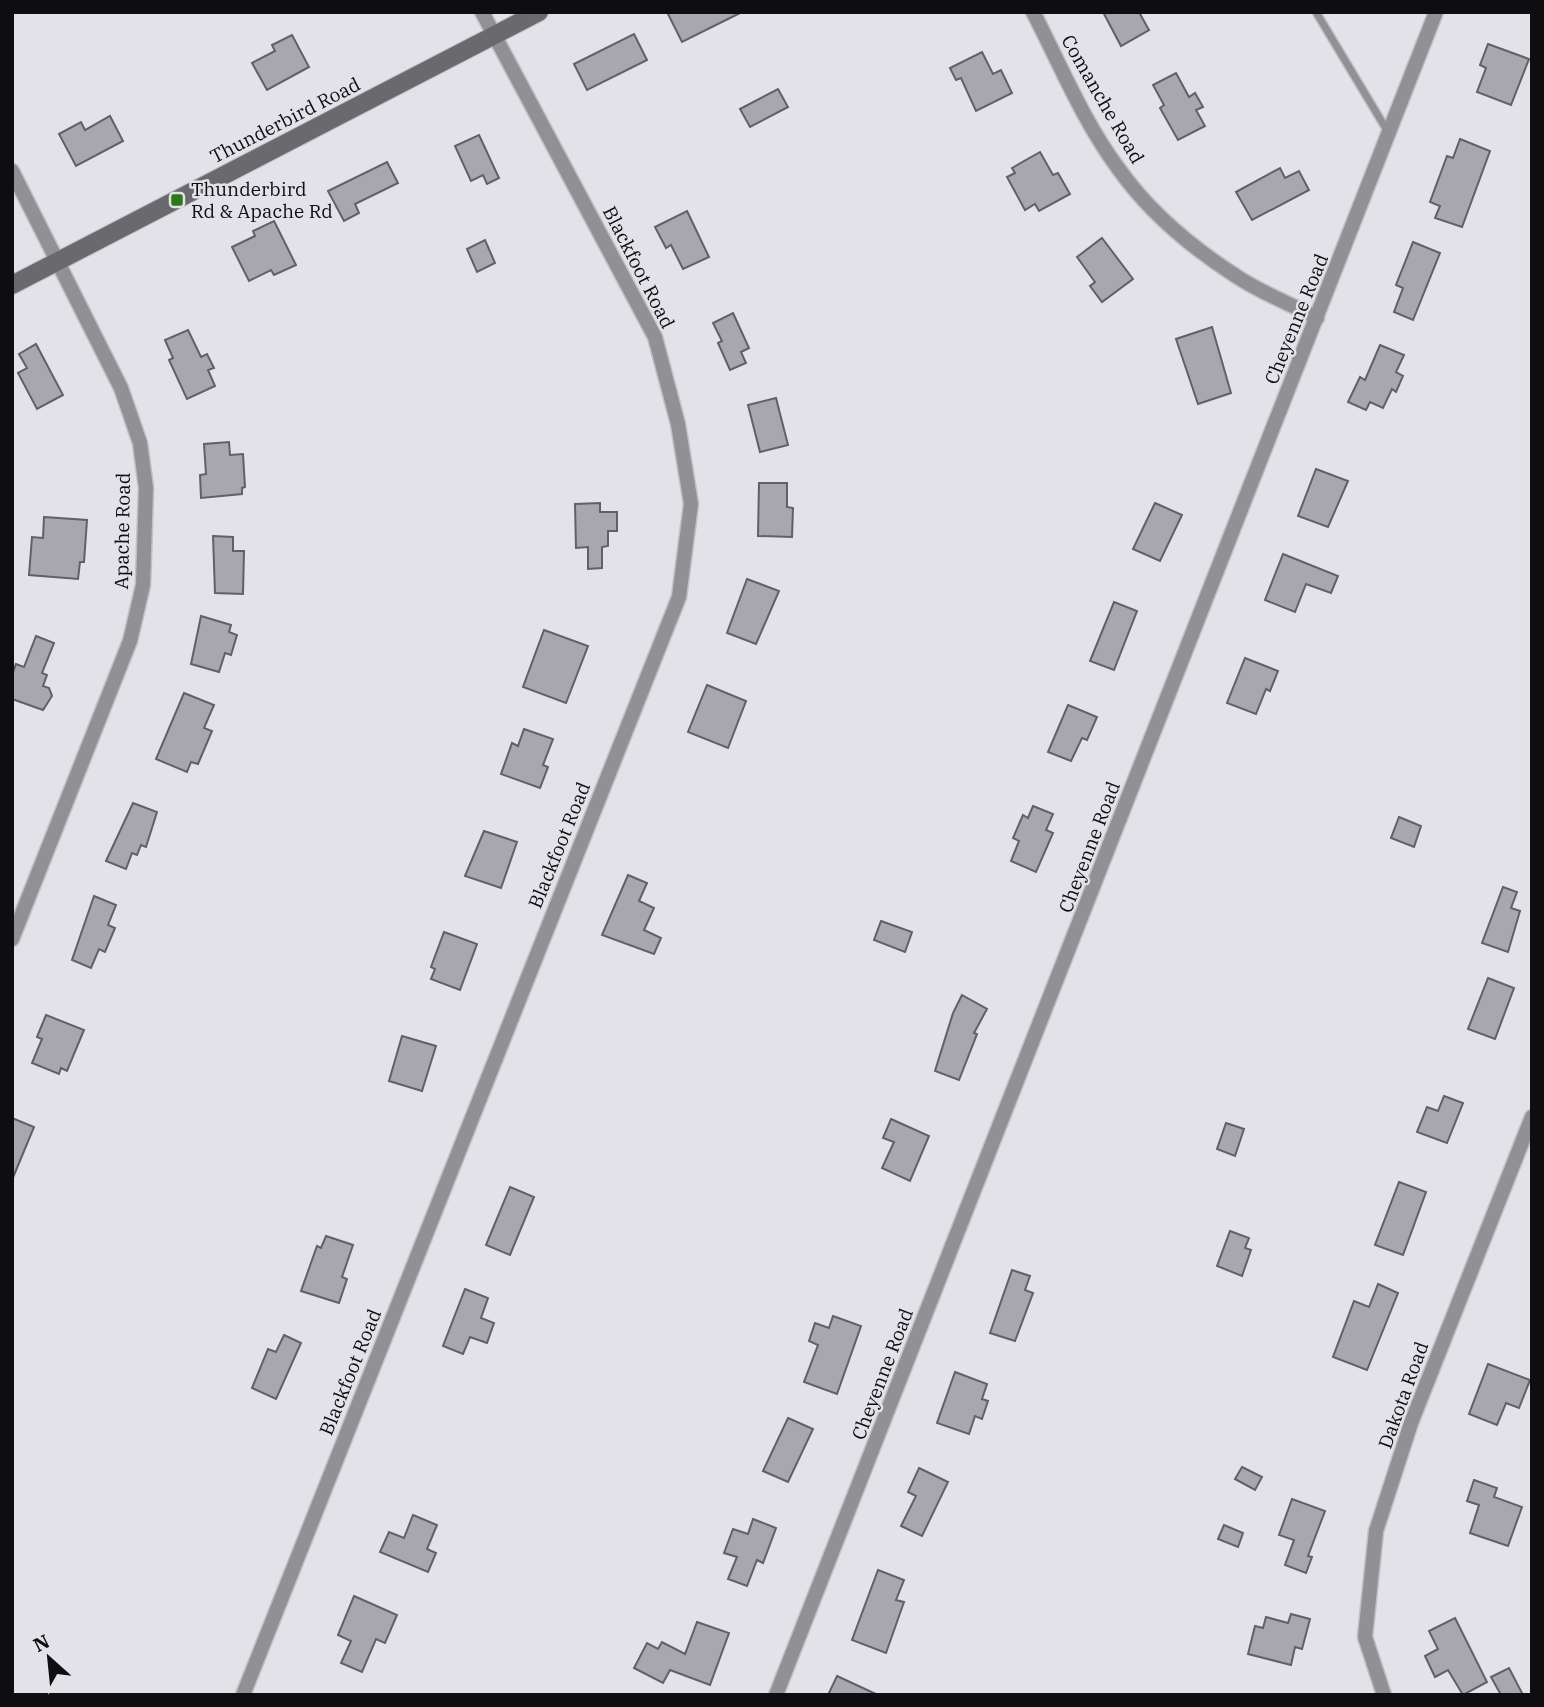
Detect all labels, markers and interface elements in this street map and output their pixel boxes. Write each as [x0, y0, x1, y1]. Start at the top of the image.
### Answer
street label: Comanche Road [1056, 30, 1150, 168]
street label: Thunderbird Road [206, 72, 364, 168]
place label: Thunderbird Rd & Apache Rd [191, 177, 333, 223]
marker: Thunderbird Rd & Apache Rd [169, 192, 185, 208]
street label: Blackfoot Road [598, 202, 680, 332]
street label: Cheyenne Road [1259, 250, 1333, 388]
street label: Apache Road [109, 472, 135, 590]
street label: Blackfoot Road [523, 778, 595, 912]
street label: Cheyenne Road [1053, 778, 1125, 916]
street label: Blackfoot Road [314, 1305, 386, 1439]
street label: Cheyenne Road [846, 1305, 918, 1443]
street label: Dakota Road [1373, 1338, 1433, 1452]
north arrow [14, 1623, 84, 1693]
text: N [29, 1629, 53, 1657]

